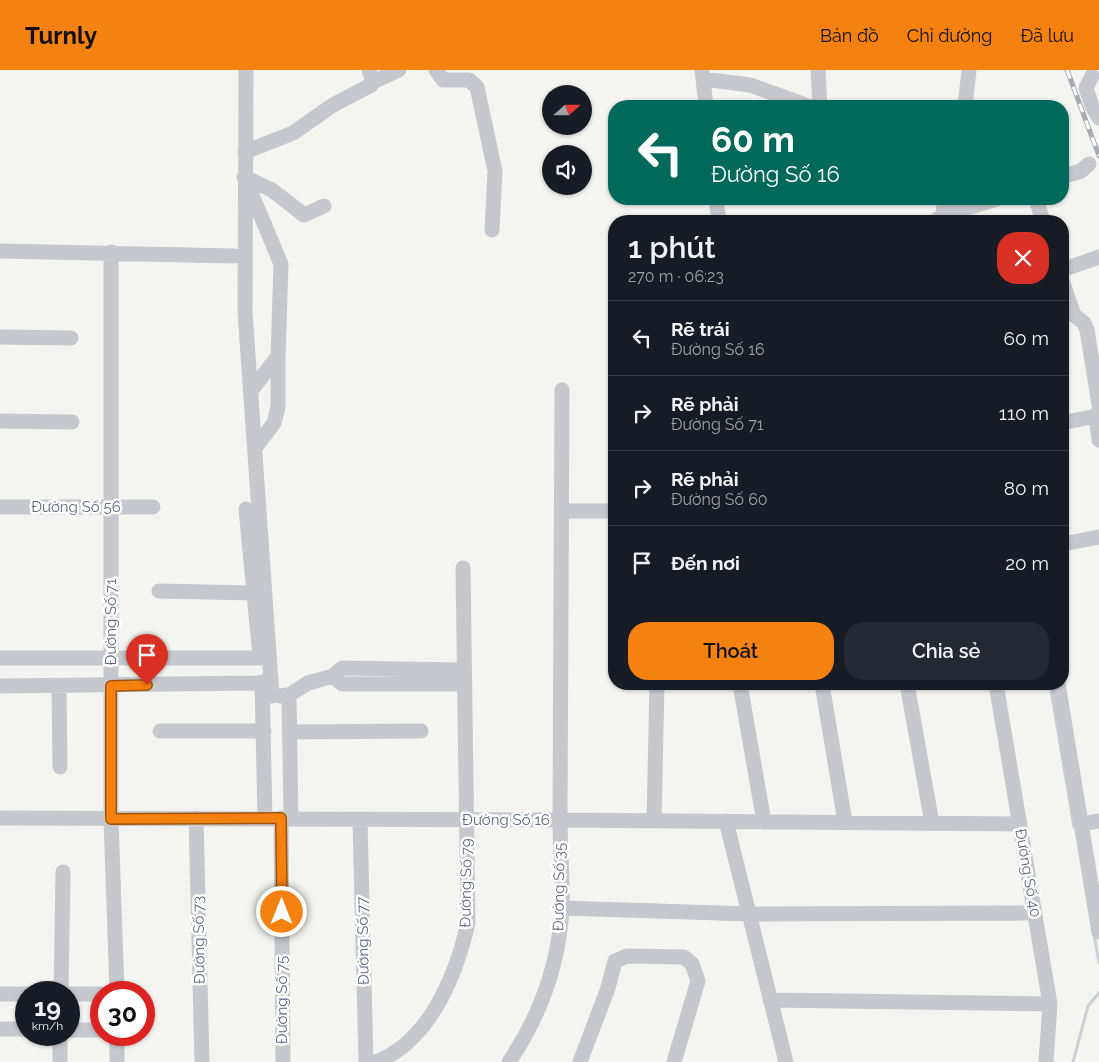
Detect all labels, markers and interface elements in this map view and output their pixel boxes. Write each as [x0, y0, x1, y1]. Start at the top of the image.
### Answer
text: Turnly [25, 21, 97, 50]
text: Bản đồ [820, 25, 879, 46]
text: Chỉ đường [907, 25, 992, 46]
text: Đã lưu [1020, 25, 1074, 46]
north arrow [542, 85, 592, 135]
map controls [542, 85, 592, 195]
text: 60 m [711, 119, 795, 160]
icon: left [628, 120, 693, 185]
button: sound [542, 145, 592, 195]
text: Đường Số 16 [711, 161, 840, 187]
text: 1 phút [628, 230, 716, 265]
button: close [997, 232, 1049, 284]
text: 270 m · 06:23 [628, 267, 724, 286]
text: Rẽ trái [671, 318, 730, 340]
icon: left [628, 324, 656, 352]
text: 60 m [1004, 327, 1049, 349]
text: Đường Số 16 [671, 340, 765, 359]
text: Rẽ phải [671, 393, 739, 415]
icon: right [628, 399, 656, 427]
text: 110 m [999, 402, 1049, 424]
text: Đường Số 71 [671, 415, 764, 434]
text: Rẽ phải [671, 468, 739, 490]
icon: right [628, 474, 656, 502]
text: 80 m [1004, 477, 1049, 499]
text: Đường Số 60 [671, 490, 768, 509]
street label: Đường Số 56 [31, 498, 121, 516]
icon: arrive [628, 549, 656, 577]
text: Đến nơi [671, 552, 740, 574]
text: 20 m [1005, 552, 1049, 574]
street label: Đường Số 71 [102, 578, 120, 665]
button: Thoát [628, 622, 834, 680]
button: Chia sẻ [844, 622, 1049, 680]
pin [126, 634, 168, 685]
icon: arrive [133, 641, 161, 669]
street label: Đường Số 16 [462, 811, 550, 829]
street label: Đường Số 40 [1011, 827, 1045, 919]
street label: Đường Số 79 [456, 838, 476, 928]
street label: Đường Số 35 [549, 843, 569, 931]
position arrow [255, 885, 307, 937]
street label: Đường Số 73 [189, 896, 209, 984]
street label: Đường Số 77 [353, 897, 373, 985]
street label: Đường Số 75 [273, 956, 291, 1044]
speed limit sign: 30 [90, 981, 155, 1046]
text: 19 [34, 992, 61, 1022]
text: km/h [32, 1019, 63, 1033]

